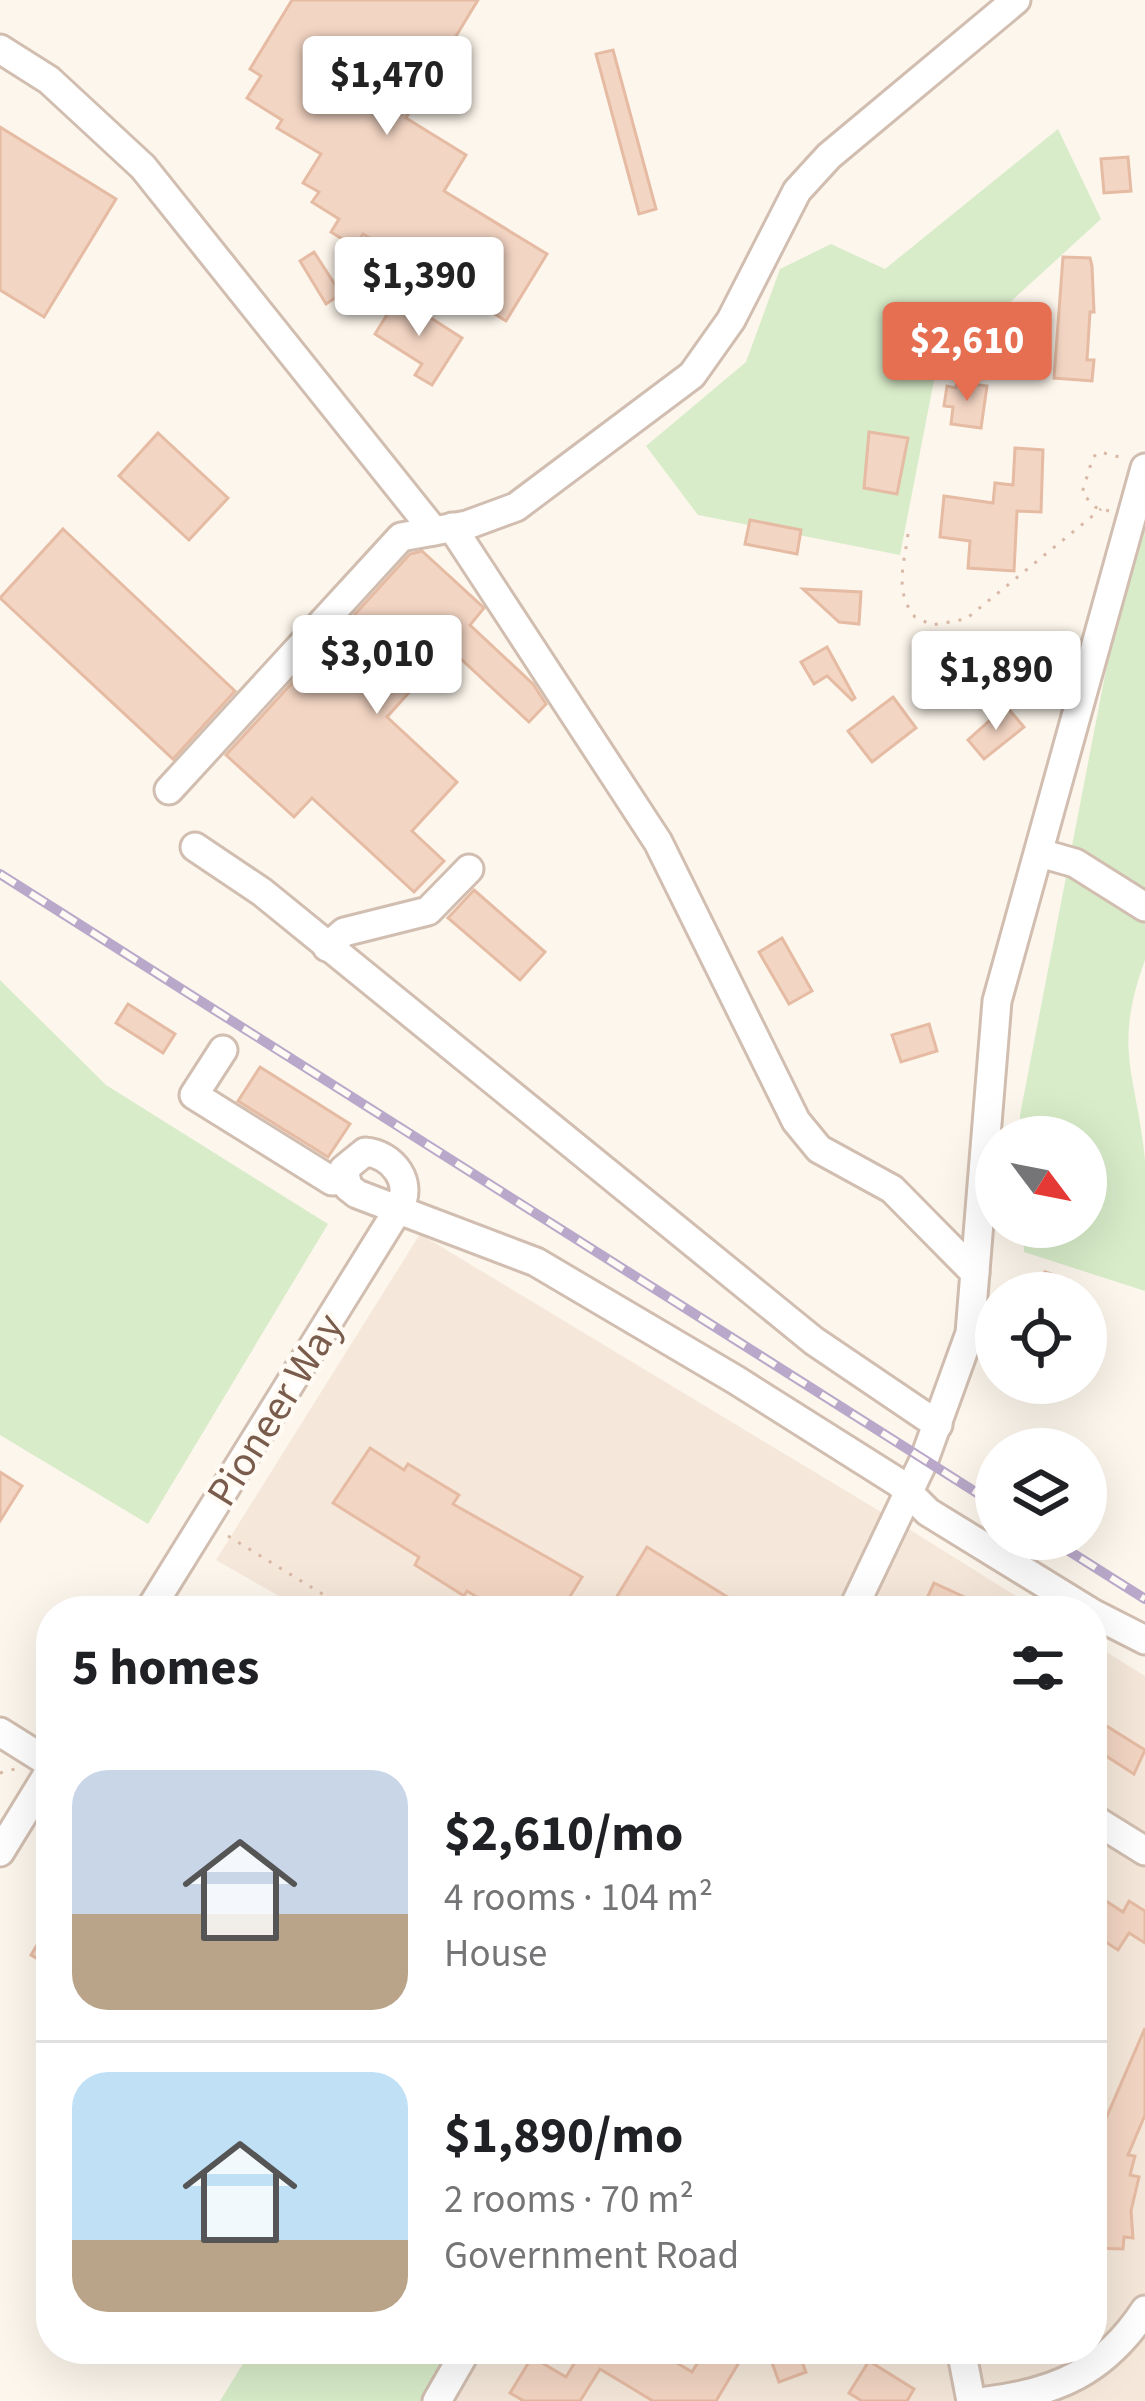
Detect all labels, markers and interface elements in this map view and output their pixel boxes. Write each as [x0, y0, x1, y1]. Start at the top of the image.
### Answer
pin: $1,470 [289, 36, 485, 138]
text: $1,470 [330, 47, 444, 103]
pin: $1,390 [321, 237, 517, 339]
text: $1,390 [362, 248, 476, 304]
pin: $2,610 [869, 302, 1065, 404]
text: $2,610 [910, 313, 1024, 369]
pin: $3,010 [279, 615, 475, 717]
text: $3,010 [320, 626, 434, 682]
pin: $1,890 [898, 631, 1094, 733]
text: $1,890 [939, 642, 1053, 698]
north arrow [975, 1116, 1107, 1248]
map controls [975, 1116, 1107, 1560]
button: locate [975, 1272, 1107, 1404]
street label: Pioneer Way [193, 1302, 359, 1518]
button: layers [975, 1428, 1107, 1560]
text: 5 homes [72, 1632, 259, 1704]
icon: filters [1005, 1635, 1071, 1701]
text: $2,610/mo [444, 1798, 683, 1870]
icon: home [168, 1818, 312, 1962]
text: 4 rooms · 104 m² [444, 1870, 713, 1926]
text: House [444, 1926, 547, 1982]
text: $1,890/mo [444, 2100, 683, 2172]
icon: home [168, 2120, 312, 2264]
text: 2 rooms · 70 m² [444, 2172, 694, 2228]
text: Government Road [444, 2228, 739, 2284]

